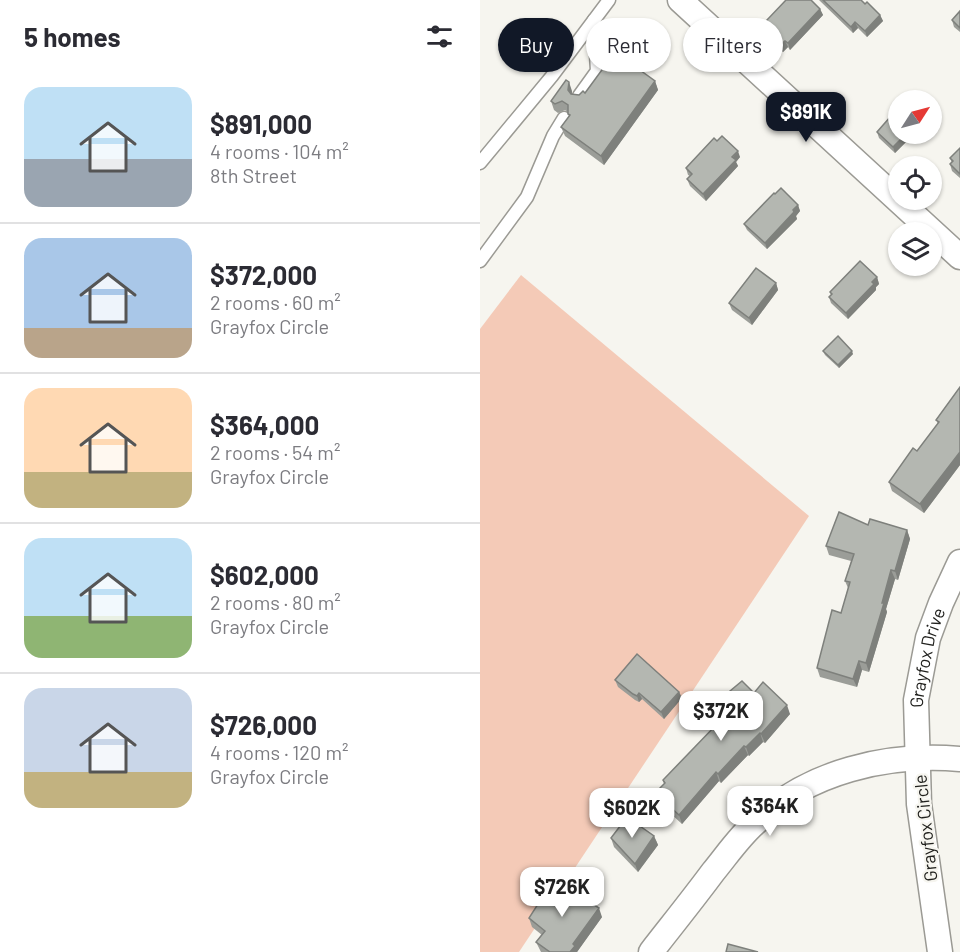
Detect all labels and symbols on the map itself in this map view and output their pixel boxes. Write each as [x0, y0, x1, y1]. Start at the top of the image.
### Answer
north arrow [888, 90, 942, 144]
pin: $891K [764, 92, 848, 143]
street label: Grayfox Drive [905, 605, 949, 708]
pin: $372K [679, 691, 763, 742]
street label: Grayfox Circle [908, 773, 942, 883]
pin: $364K [728, 786, 812, 837]
pin: $602K [590, 788, 674, 839]
pin: $726K [520, 867, 604, 918]

